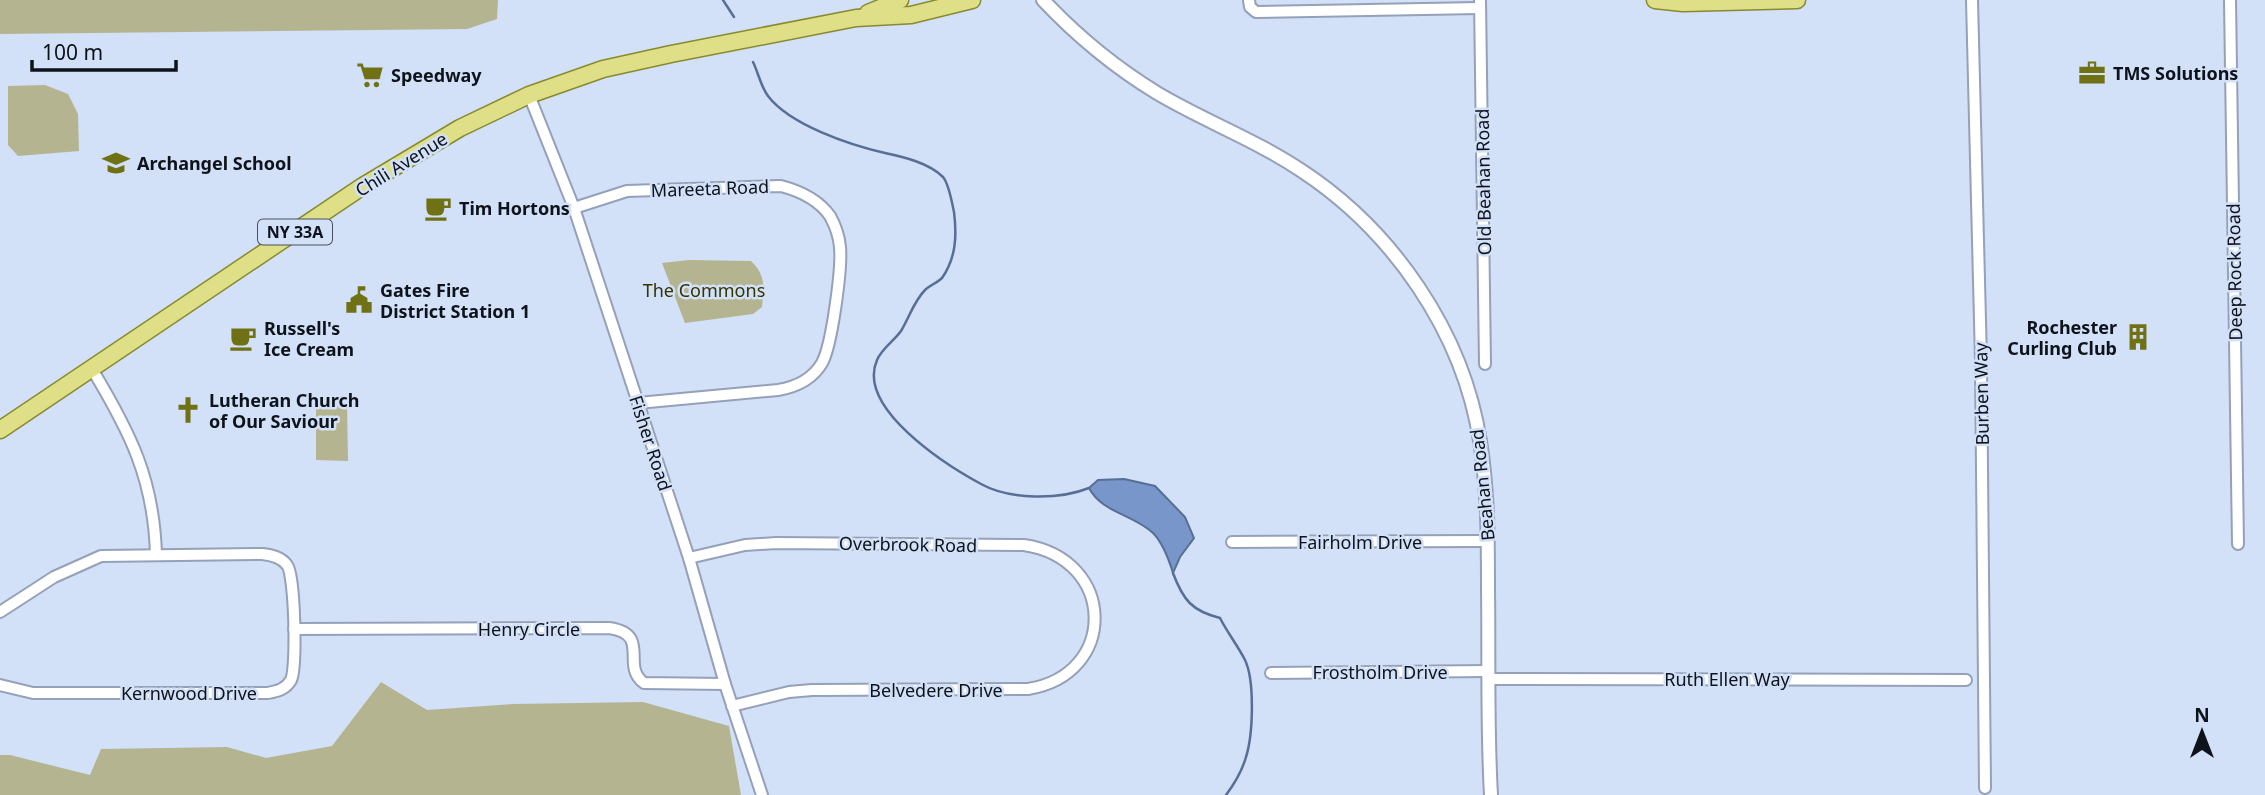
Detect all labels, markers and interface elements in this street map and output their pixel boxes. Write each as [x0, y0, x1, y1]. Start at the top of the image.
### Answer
scale bar [32, 28, 175, 72]
text: 100 m [42, 38, 103, 66]
office icon: TMS Solutions [2077, 58, 2107, 88]
supermarket icon: Speedway [355, 60, 385, 90]
place label: TMS Solutions [2113, 61, 2238, 85]
place label: Speedway [391, 63, 482, 87]
street label: Old Beahan Road [1470, 108, 1496, 256]
street label: Chili Avenue [350, 126, 452, 202]
school or university icon: Archangel School [101, 148, 131, 178]
place label: Archangel School [137, 151, 292, 175]
street label: Mareeta Road [650, 174, 770, 202]
cafe icon: Tim Hortons [423, 193, 453, 223]
place label: Tim Hortons [459, 196, 570, 220]
street label: Deep Rock Road [2221, 203, 2247, 341]
road number: NY 33A [258, 220, 332, 244]
place label: Gates Fire District Station 1 [380, 278, 530, 323]
park label: The Commons [643, 278, 765, 302]
public building icon: Gates Fire District Station 1 [344, 285, 374, 315]
place label: Rochester Curling Club [2007, 315, 2117, 360]
place label: Russell's Ice Cream [264, 316, 354, 361]
building icon: Rochester Curling Club [2123, 322, 2153, 352]
cafe icon: Russell's Ice Cream [228, 323, 258, 353]
street label: Burben Way [1968, 342, 1994, 446]
place label: Lutheran Church of Our Saviour [209, 388, 360, 433]
street label: Fisher Road [624, 392, 678, 494]
church icon: Lutheran Church of Our Saviour [173, 395, 203, 425]
street label: Beahan Road [1464, 428, 1500, 542]
street label: Fairholm Drive [1298, 530, 1422, 554]
street label: Overbrook Road [839, 531, 977, 557]
street label: Henry Circle [478, 617, 580, 641]
street label: Frostholm Drive [1312, 660, 1448, 684]
street label: Ruth Ellen Way [1664, 667, 1791, 691]
street label: Belvedere Drive [869, 678, 1003, 702]
street label: Kernwood Drive [121, 681, 257, 705]
north arrow [2167, 697, 2237, 767]
text: N [2194, 702, 2210, 728]

